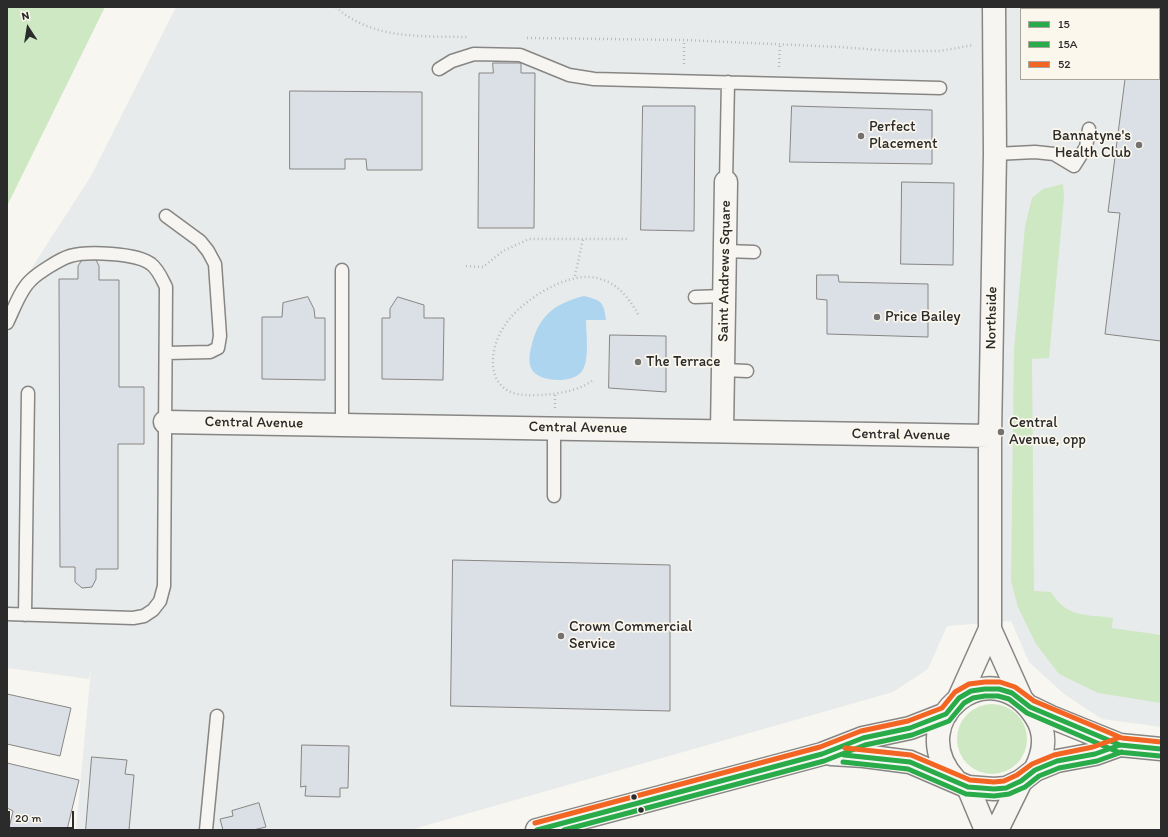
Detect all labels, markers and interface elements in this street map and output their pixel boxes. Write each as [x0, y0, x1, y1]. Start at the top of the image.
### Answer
north arrow [8, 8, 48, 48]
legend [1020, 8, 1160, 80]
text: N [20, 9, 30, 23]
text: 15 [1058, 17, 1070, 31]
text: 15A [1058, 37, 1078, 51]
text: 52 [1058, 57, 1071, 71]
place label: Perfect Placement [869, 118, 938, 153]
place label: Bannatyne's Health Club [1052, 127, 1131, 162]
marker: Perfect Placement [856, 131, 866, 141]
marker: Bannatyne's Health Club [1134, 140, 1144, 150]
street label: Saint Andrews Square [715, 200, 735, 342]
street label: Northside [982, 286, 1002, 350]
place label: Price Bailey [885, 308, 961, 326]
marker: Price Bailey [872, 312, 882, 322]
place label: The Terrace [646, 353, 720, 371]
marker: The Terrace [633, 357, 643, 367]
street label: Central Avenue [204, 413, 304, 433]
place label: Central Avenue, opp [1009, 414, 1086, 449]
street label: Central Avenue [528, 418, 628, 438]
street label: Central Avenue [851, 425, 951, 445]
marker: Central Avenue, opp [996, 427, 1006, 437]
place label: Crown Commercial Service [569, 618, 692, 653]
marker: Crown Commercial Service [556, 631, 566, 641]
unlabelled marker [629, 792, 639, 802]
scale bar [10, 803, 76, 829]
unlabelled marker [636, 805, 646, 815]
text: 20 m [15, 811, 42, 825]

